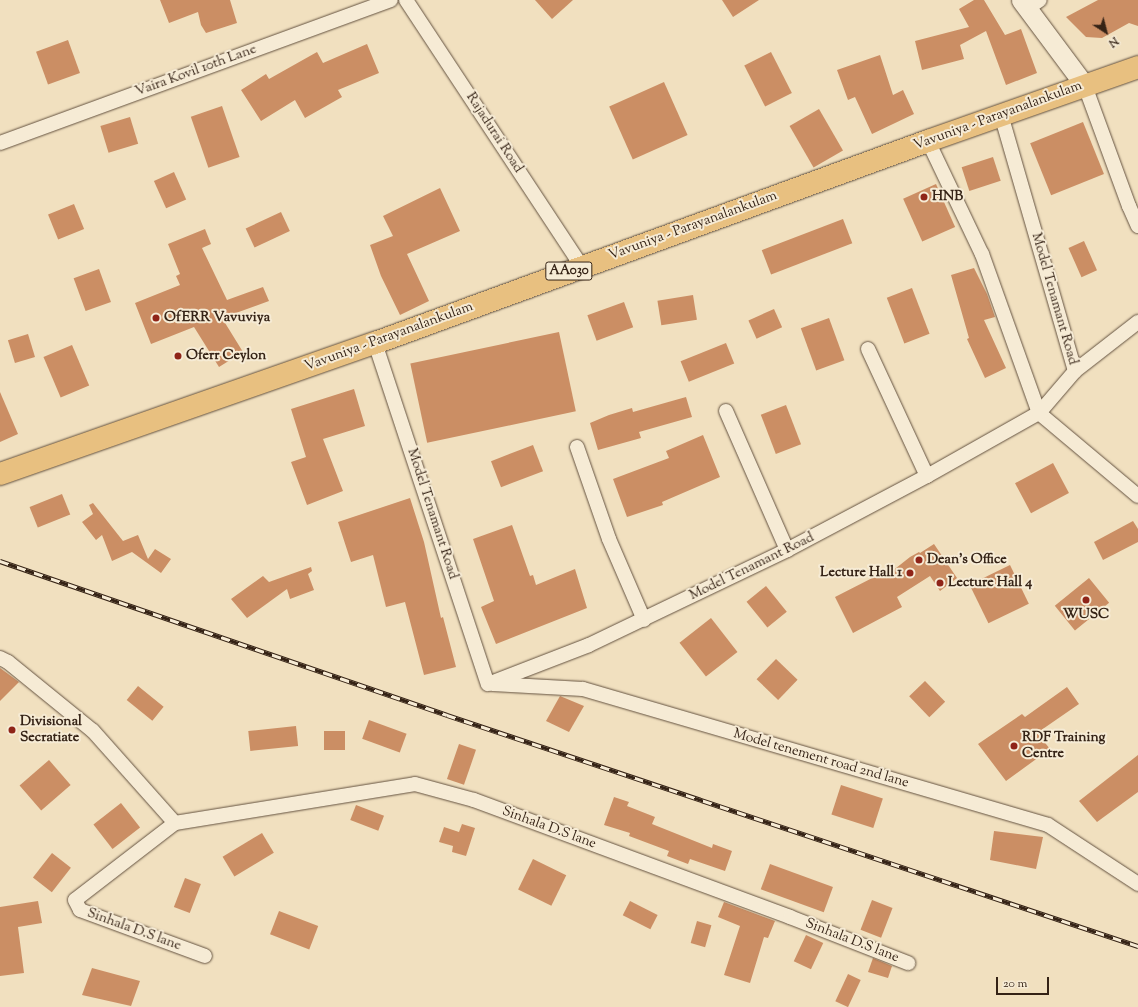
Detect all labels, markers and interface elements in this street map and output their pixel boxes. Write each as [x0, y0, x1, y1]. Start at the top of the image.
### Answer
north arrow [1086, 12, 1126, 52]
text: N [1105, 33, 1121, 51]
street label: Vaira Kovil 10th Lane [133, 41, 259, 101]
street label: Vavuniya - Parayanalankulam [911, 78, 1085, 154]
street label: Rajadurai Road [462, 90, 526, 176]
street label: Vavuniya - Parayanalankulam [606, 188, 780, 264]
place label: HNB [932, 189, 963, 205]
marker: HNB [919, 192, 929, 202]
street label: Model Tenamant Road [1027, 231, 1081, 367]
road number: AA030 [545, 260, 593, 282]
street label: Vavuniya - Parayanalankulam [302, 299, 476, 375]
place label: OfERR Vavuviya [164, 310, 270, 326]
marker: OfERR Vavuviya [151, 313, 161, 323]
place label: Oferr Ceylon [186, 348, 266, 364]
marker: Oferr Ceylon [173, 351, 183, 361]
street label: Model Tenamant Road [403, 446, 461, 582]
street label: Model Tenamant Road [687, 529, 817, 605]
place label: Dean's Office [927, 552, 1007, 568]
marker: Dean's Office [914, 555, 924, 565]
place label: Lecture Hall 1 [820, 565, 902, 581]
marker: Lecture Hall 1 [905, 568, 915, 578]
place label: Lecture Hall 4 [948, 575, 1032, 591]
marker: Lecture Hall 4 [935, 578, 945, 588]
marker: WUSC [1081, 595, 1091, 605]
place label: WUSC [1063, 607, 1109, 623]
place label: Divisional Secratiate [20, 714, 82, 746]
marker: Divisional Secratiate [7, 725, 17, 735]
street label: Model tenement road 2nd lane [731, 726, 911, 792]
place label: RDF Training Centre [1022, 730, 1105, 762]
marker: RDF Training Centre [1009, 741, 1019, 751]
street label: Sinhala D.S lane [500, 803, 598, 853]
street label: Sinhala D.S lane [85, 905, 183, 955]
street label: Sinhala D.S lane [803, 915, 901, 967]
scale bar [998, 969, 1051, 995]
text: 20 m [1003, 975, 1027, 993]

